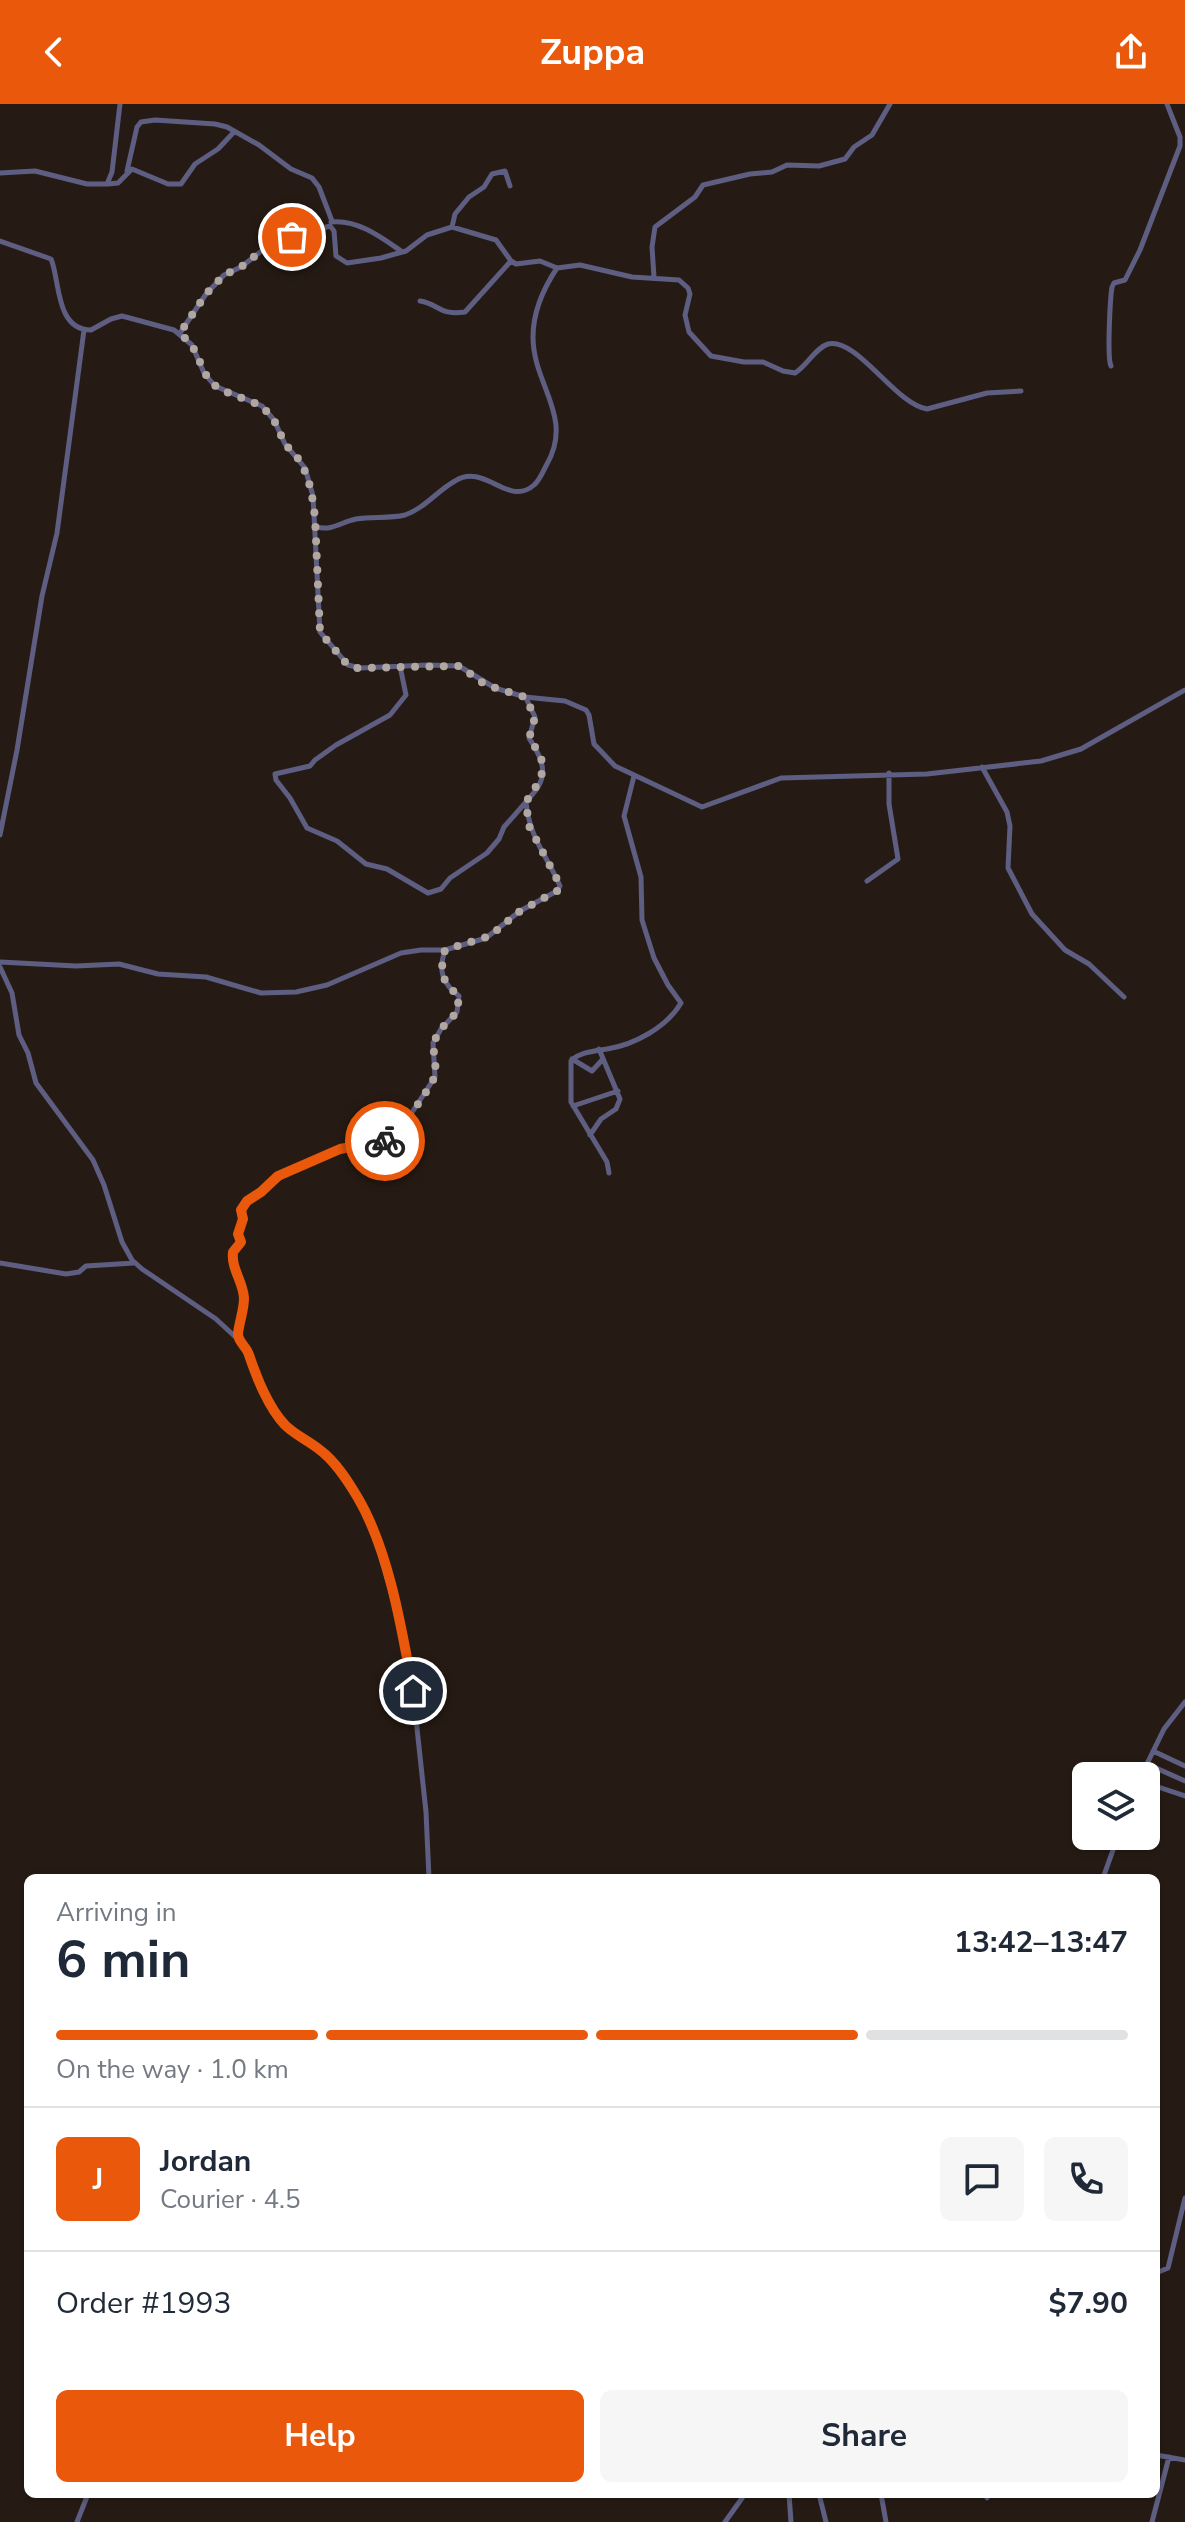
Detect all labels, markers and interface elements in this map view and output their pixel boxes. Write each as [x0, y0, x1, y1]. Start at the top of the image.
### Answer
text: Zuppa [540, 28, 645, 77]
icon: back [32, 30, 76, 74]
icon: share [1109, 30, 1153, 74]
pin [258, 203, 326, 271]
icon: bag [270, 215, 314, 259]
courier [345, 1101, 425, 1181]
icon: bike [363, 1119, 407, 1163]
pin [379, 1657, 447, 1725]
icon: home [391, 1669, 435, 1713]
map controls [1072, 1762, 1160, 1850]
button: layers [1072, 1762, 1160, 1850]
text: Arriving in [56, 1895, 177, 1930]
text: 13:42–13:47 [954, 1922, 1128, 1963]
text: 6 min [56, 1924, 191, 1995]
text: On the way · 1.0 km [56, 2052, 289, 2087]
button: chat [940, 2137, 1024, 2221]
button: phone [1044, 2137, 1128, 2221]
text: Jordan [160, 2141, 251, 2182]
text: J [93, 2159, 103, 2200]
text: Courier · 4.5 [160, 2182, 301, 2217]
text: Order #1993 [56, 2283, 231, 2324]
text: $7.90 [1049, 2283, 1128, 2324]
button: Help [56, 2390, 584, 2482]
button: Share [600, 2390, 1128, 2482]

